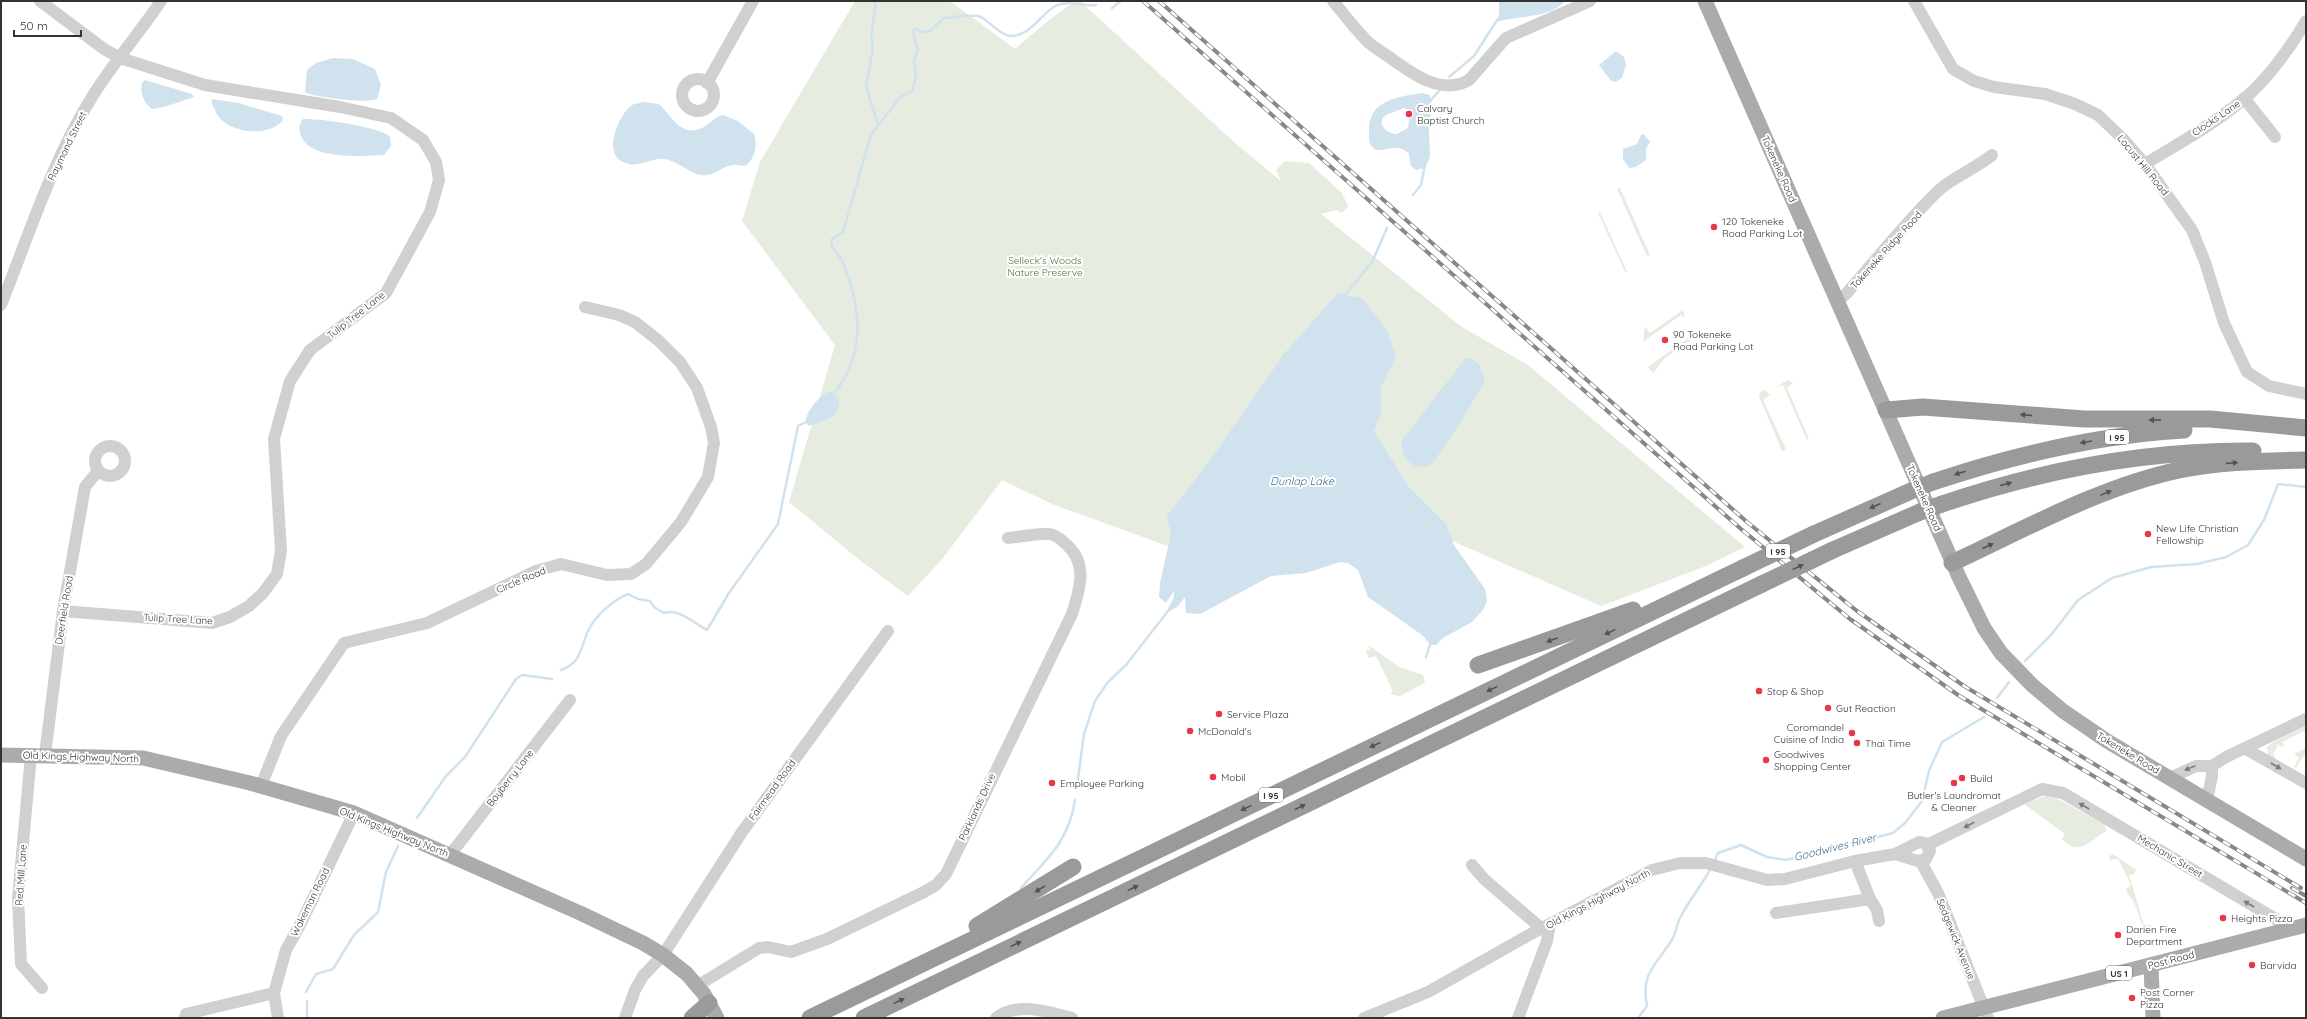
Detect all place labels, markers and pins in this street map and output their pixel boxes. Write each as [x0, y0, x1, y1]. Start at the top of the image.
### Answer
place label: Calvary Baptist Church [1417, 102, 1484, 127]
marker: Calvary Baptist Church [1404, 109, 1414, 119]
place label: 120 Tokeneke Road Parking Lot [1722, 215, 1803, 240]
marker: 120 Tokeneke Road Parking Lot [1709, 222, 1719, 232]
place label: 90 Tokeneke Road Parking Lot [1673, 328, 1754, 353]
marker: 90 Tokeneke Road Parking Lot [1660, 335, 1670, 345]
place label: New Life Christian Fellowship [2156, 522, 2239, 547]
marker: New Life Christian Fellowship [2143, 529, 2153, 539]
place label: Stop & Shop [1767, 685, 1824, 698]
marker: Stop & Shop [1754, 686, 1764, 696]
place label: Gut Reaction [1836, 702, 1896, 715]
marker: Gut Reaction [1823, 703, 1833, 713]
place label: Service Plaza [1227, 708, 1289, 721]
marker: Service Plaza [1214, 709, 1224, 719]
place label: Coromandel Cuisine of India [1774, 721, 1844, 746]
place label: McDonald's [1198, 725, 1252, 738]
marker: McDonald's [1185, 726, 1195, 736]
marker: Coromandel Cuisine of India [1847, 728, 1857, 738]
place label: Thai Time [1865, 737, 1911, 750]
marker: Thai Time [1852, 738, 1862, 748]
place label: Goodwives Shopping Center [1774, 748, 1851, 773]
marker: Goodwives Shopping Center [1761, 755, 1771, 765]
place label: Mobil [1221, 771, 1246, 784]
marker: Mobil [1208, 772, 1218, 782]
place label: Build [1970, 772, 1993, 785]
marker: Build [1957, 773, 1967, 783]
place label: Employee Parking [1060, 777, 1144, 790]
marker: Employee Parking [1047, 778, 1057, 788]
marker: Butler's Laundromat & Cleaner [1949, 778, 1959, 788]
place label: Butler's Laundromat & Cleaner [1907, 789, 2001, 814]
place label: Heights Pizza [2231, 912, 2293, 925]
marker: Heights Pizza [2218, 913, 2228, 923]
place label: Darien Fire Department [2126, 923, 2183, 948]
marker: Darien Fire Department [2113, 930, 2123, 940]
place label: Barvida [2260, 959, 2296, 972]
marker: Barvida [2247, 960, 2257, 970]
place label: Post Corner Pizza [2140, 986, 2195, 1011]
marker: Post Corner Pizza [2127, 993, 2137, 1003]

